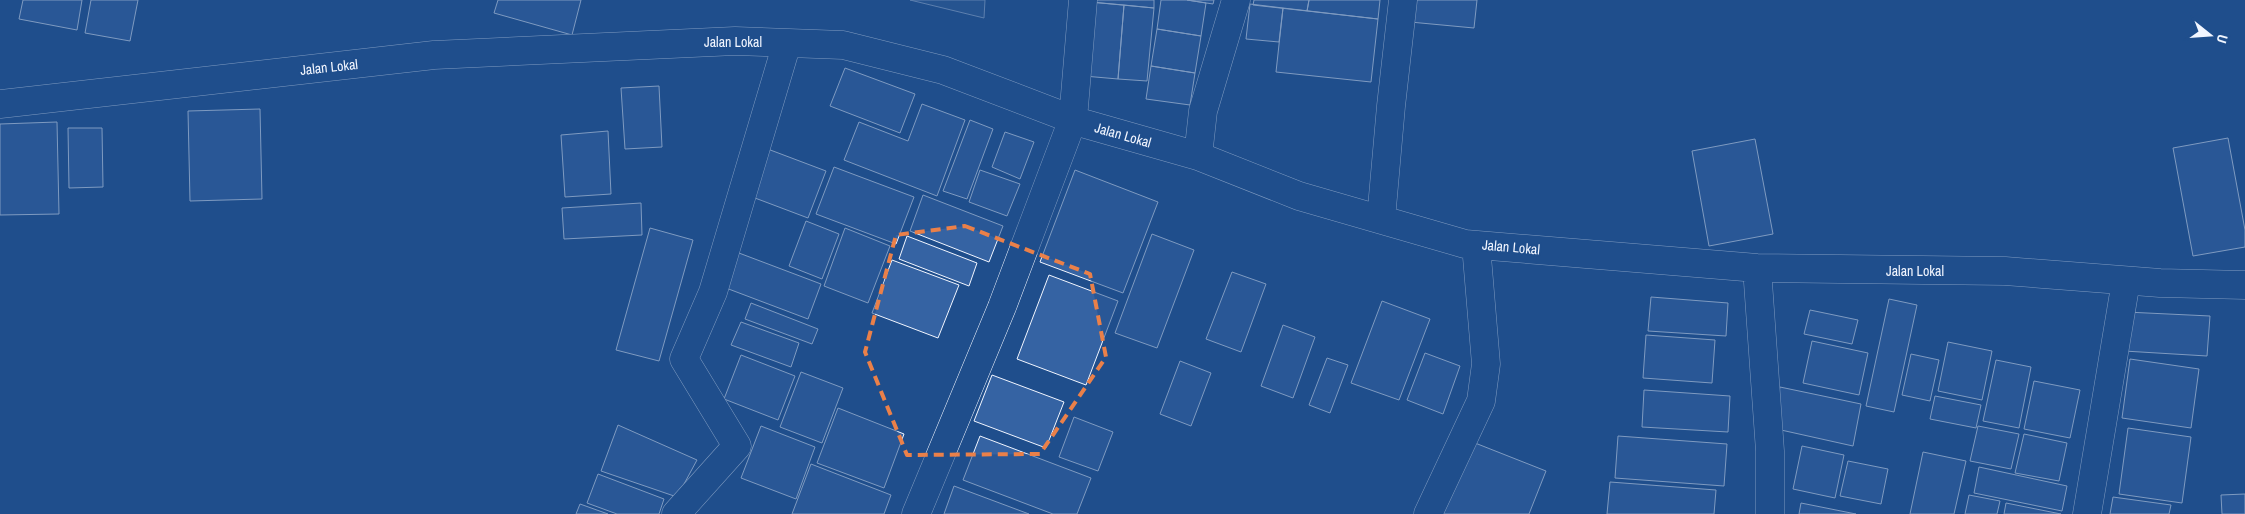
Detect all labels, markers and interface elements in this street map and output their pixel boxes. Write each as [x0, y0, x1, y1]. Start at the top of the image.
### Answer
north arrow [2185, 10, 2235, 60]
text: U [2213, 32, 2232, 45]
street label: Jalan Lokal [704, 33, 762, 51]
street label: Jalan Lokal [299, 55, 359, 79]
street label: Jalan Lokal [1093, 118, 1153, 152]
street label: Jalan Lokal [1481, 236, 1541, 258]
street label: Jalan Lokal [1886, 262, 1944, 280]

